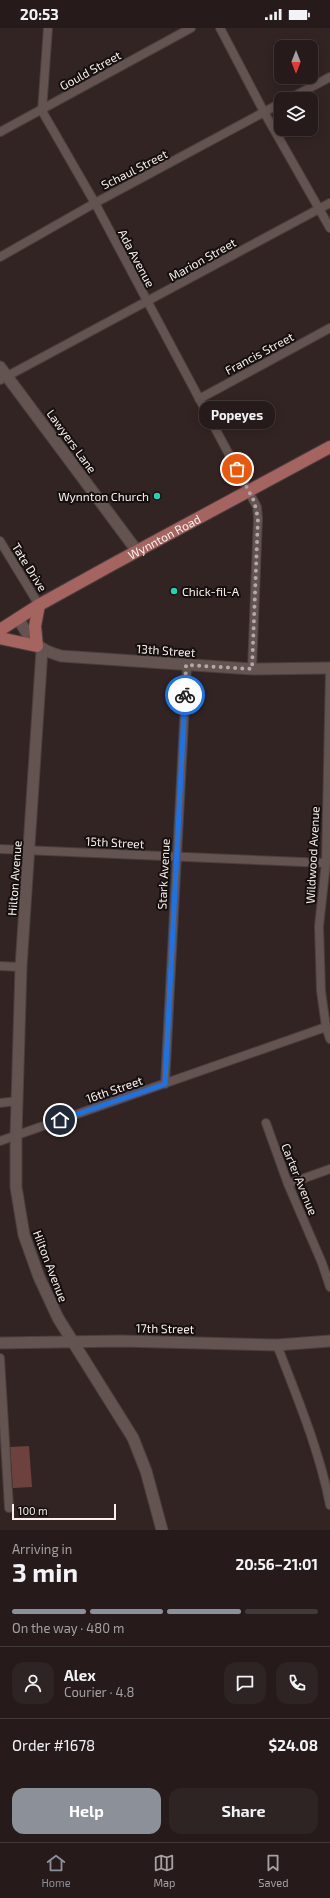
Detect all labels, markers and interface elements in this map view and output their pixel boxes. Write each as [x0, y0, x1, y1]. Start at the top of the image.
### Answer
text: 20:53 [20, 5, 59, 23]
north arrow [274, 40, 318, 84]
map controls [274, 40, 318, 136]
street label: Gould Street [57, 47, 123, 93]
button: layers [274, 92, 318, 136]
street label: Schaul Street [99, 146, 170, 192]
street label: Ada Avenue [116, 227, 158, 289]
street label: Marion Street [166, 235, 238, 283]
street label: Francis Street [222, 329, 296, 377]
callout: Popeyes [199, 401, 275, 429]
street label: Lawyers Lane [44, 406, 100, 476]
text: Popeyes [211, 407, 263, 423]
pin [220, 452, 254, 486]
icon: bag [226, 458, 248, 480]
place label: Wynnton Church [58, 489, 149, 503]
marker: Wynnton Church [152, 491, 162, 501]
street label: Wynnton Road [125, 511, 203, 562]
street label: Tate Drive [10, 540, 50, 594]
place label: Chick-fil-A [182, 584, 240, 598]
marker: Chick-fil-A [169, 586, 179, 596]
street label: 13th Street [136, 641, 196, 659]
courier [165, 675, 205, 715]
icon: bike [174, 684, 196, 706]
street label: Wildwood Avenue [302, 806, 322, 904]
street label: 15th Street [85, 833, 145, 851]
street label: Stark Avenue [154, 838, 172, 910]
street label: Hilton Avenue [4, 840, 24, 916]
street label: 16th Street [84, 1073, 145, 1105]
pin [43, 1103, 77, 1137]
icon: home [49, 1109, 71, 1131]
street label: Carter Avenue [279, 1141, 321, 1217]
street label: Hilton Avenue [31, 1228, 71, 1304]
street label: 17th Street [136, 1320, 195, 1336]
scale bar [12, 1502, 116, 1521]
text: 100 m [18, 1504, 48, 1517]
text: Arriving in [12, 1541, 72, 1557]
text: 20:56–21:01 [235, 1555, 318, 1573]
text: 3 min [12, 1556, 78, 1587]
text: On the way · 480 m [12, 1620, 124, 1636]
button: person [12, 1662, 54, 1704]
button: chat [224, 1662, 266, 1704]
button: phone [276, 1662, 318, 1704]
text: Alex [64, 1666, 96, 1684]
text: Courier · 4.8 [64, 1684, 134, 1700]
text: Order #1678 [12, 1736, 95, 1754]
text: $24.08 [269, 1736, 318, 1754]
button: Help [12, 1788, 161, 1834]
button: Share [169, 1788, 318, 1834]
tab: Home [41, 1852, 71, 1889]
tab: Map [153, 1852, 176, 1889]
tab: Saved [258, 1852, 289, 1889]

